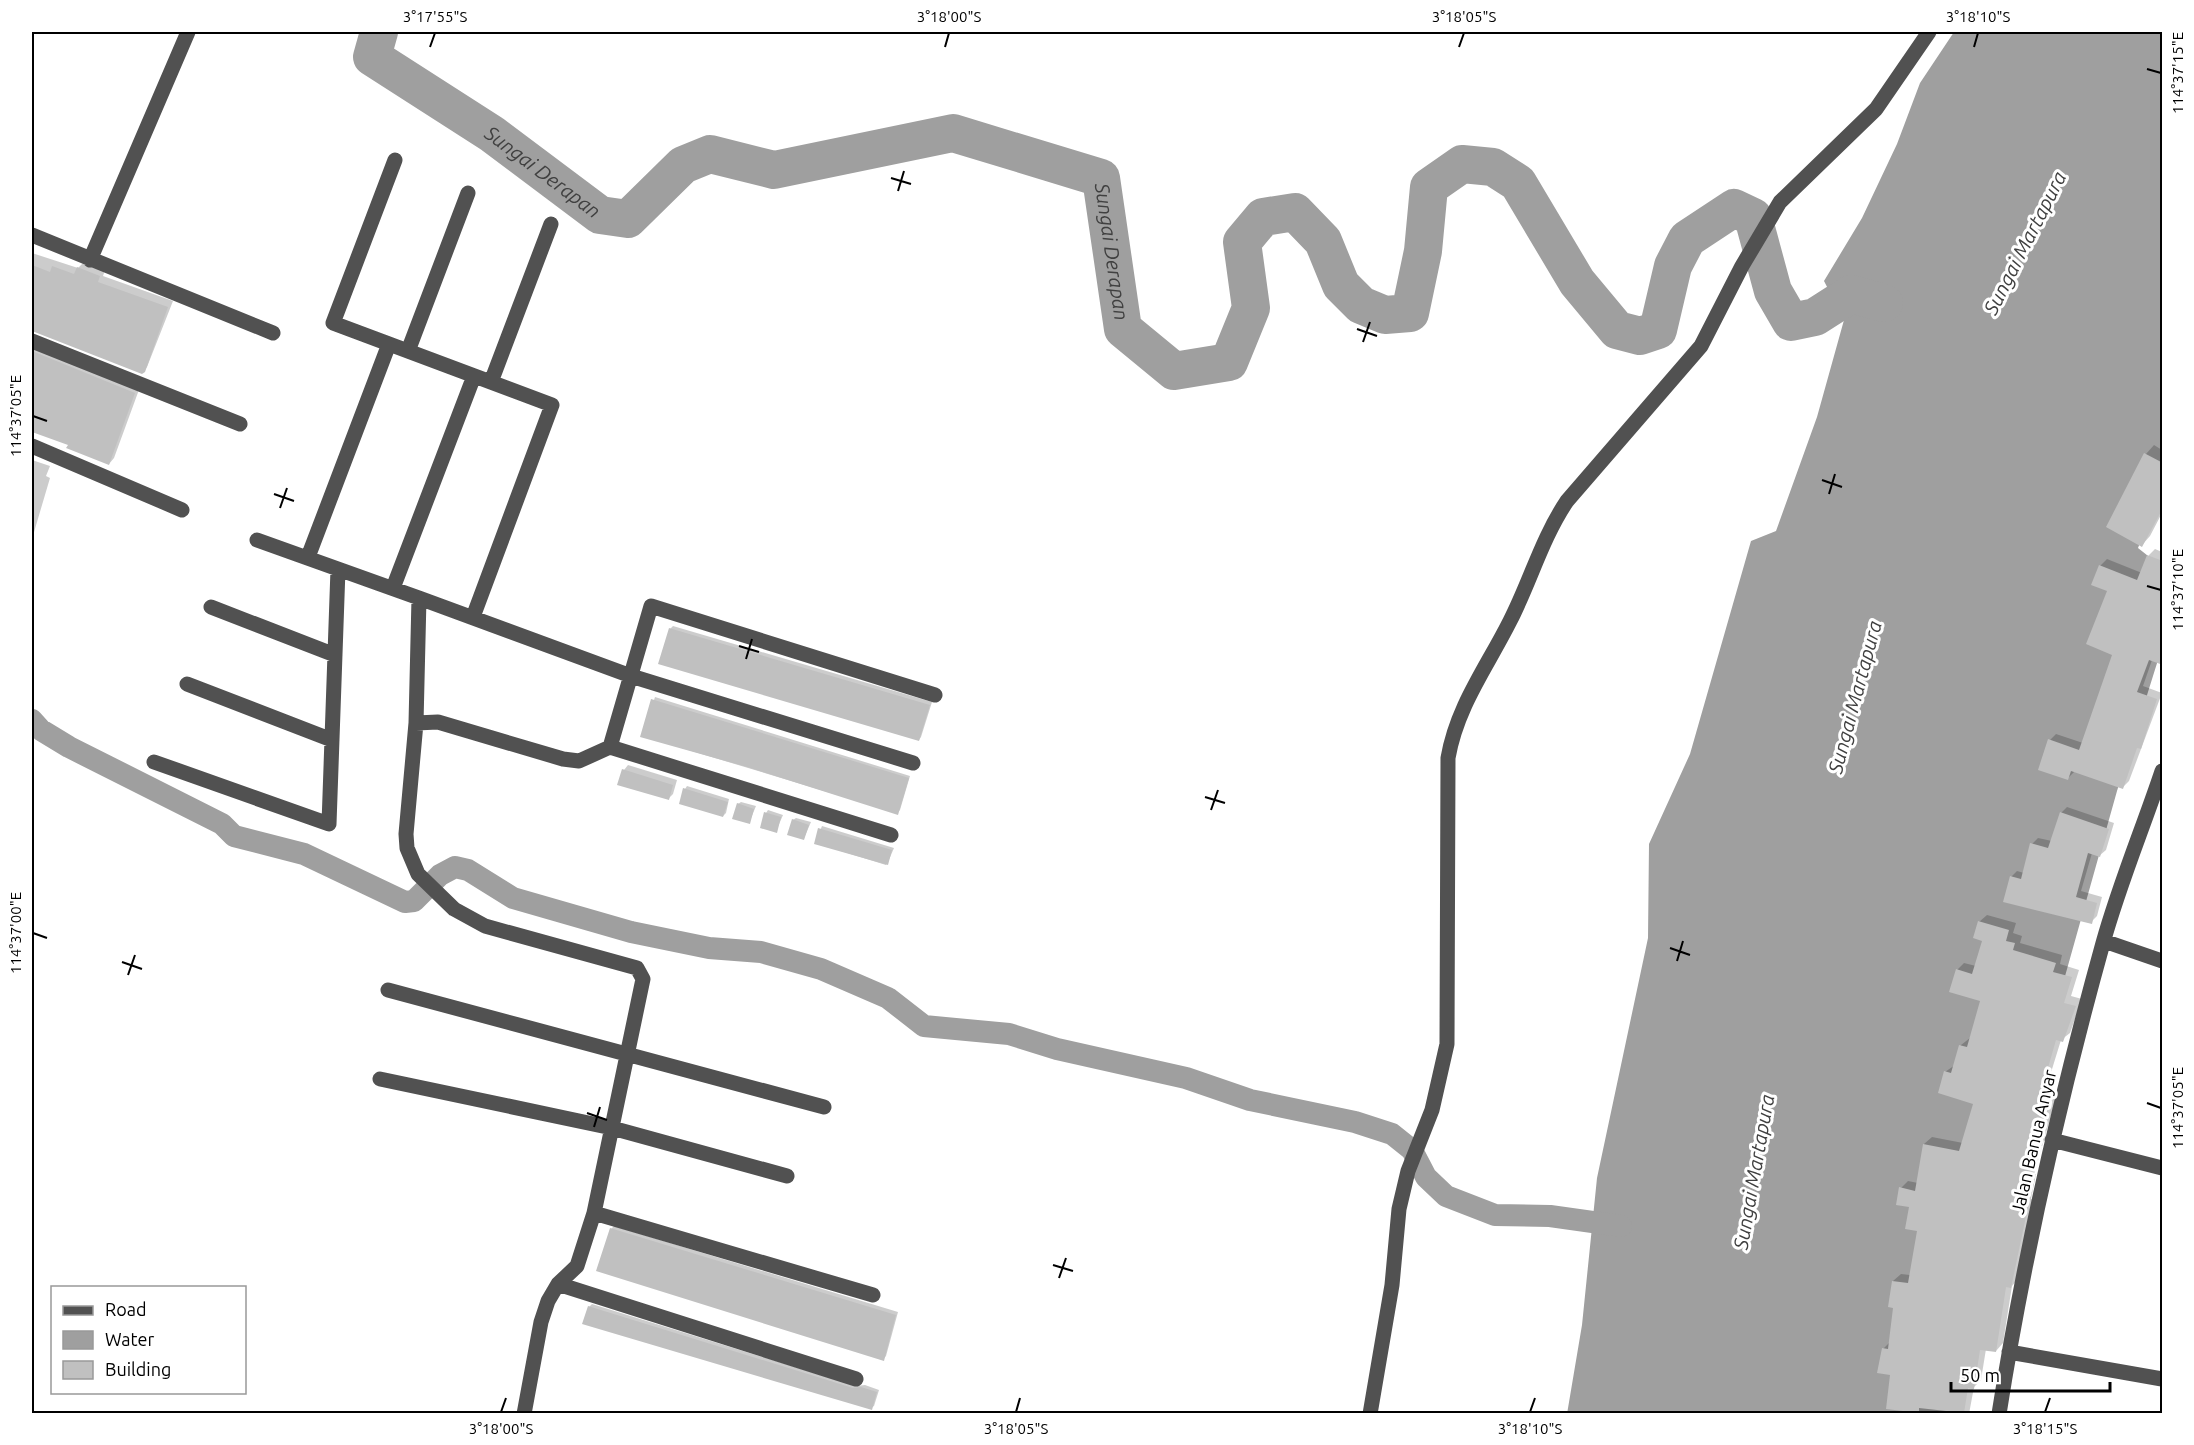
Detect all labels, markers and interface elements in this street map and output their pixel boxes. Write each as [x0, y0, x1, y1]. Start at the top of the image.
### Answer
text: 3°17'55"S [403, 8, 467, 25]
text: 3°18'00"S [917, 8, 981, 25]
text: 3°18'05"S [1432, 8, 1496, 25]
text: 3°18'10"S [1946, 8, 2010, 25]
text: 114°37'15"E [2169, 32, 2186, 114]
water label: Sungai Derapan [480, 120, 605, 222]
water label: Sungai Martapura [1978, 167, 2071, 319]
water label: Sungai Derapan [1091, 180, 1134, 322]
text: 114°37'05"E [7, 375, 24, 457]
text: 114°37'10"E [2169, 549, 2186, 631]
water label: Sungai Martapura [1823, 618, 1886, 777]
text: 114°37'00"E [7, 892, 24, 974]
street label: Jalan Banua Anyar [2007, 1067, 2059, 1216]
text: 114°37'05"E [2169, 1067, 2186, 1149]
water label: Sungai Martapura [1728, 1092, 1779, 1252]
legend [51, 1286, 246, 1394]
text: Road [105, 1299, 147, 1319]
text: Water [105, 1329, 155, 1349]
scale bar [1951, 1355, 2110, 1393]
text: Building [105, 1359, 171, 1379]
text: 50 m [1960, 1365, 2000, 1385]
text: 3°18'00"S [469, 1420, 533, 1437]
text: 3°18'05"S [984, 1420, 1048, 1437]
text: 3°18'10"S [1498, 1420, 1562, 1437]
text: 3°18'15"S [2013, 1420, 2077, 1437]

